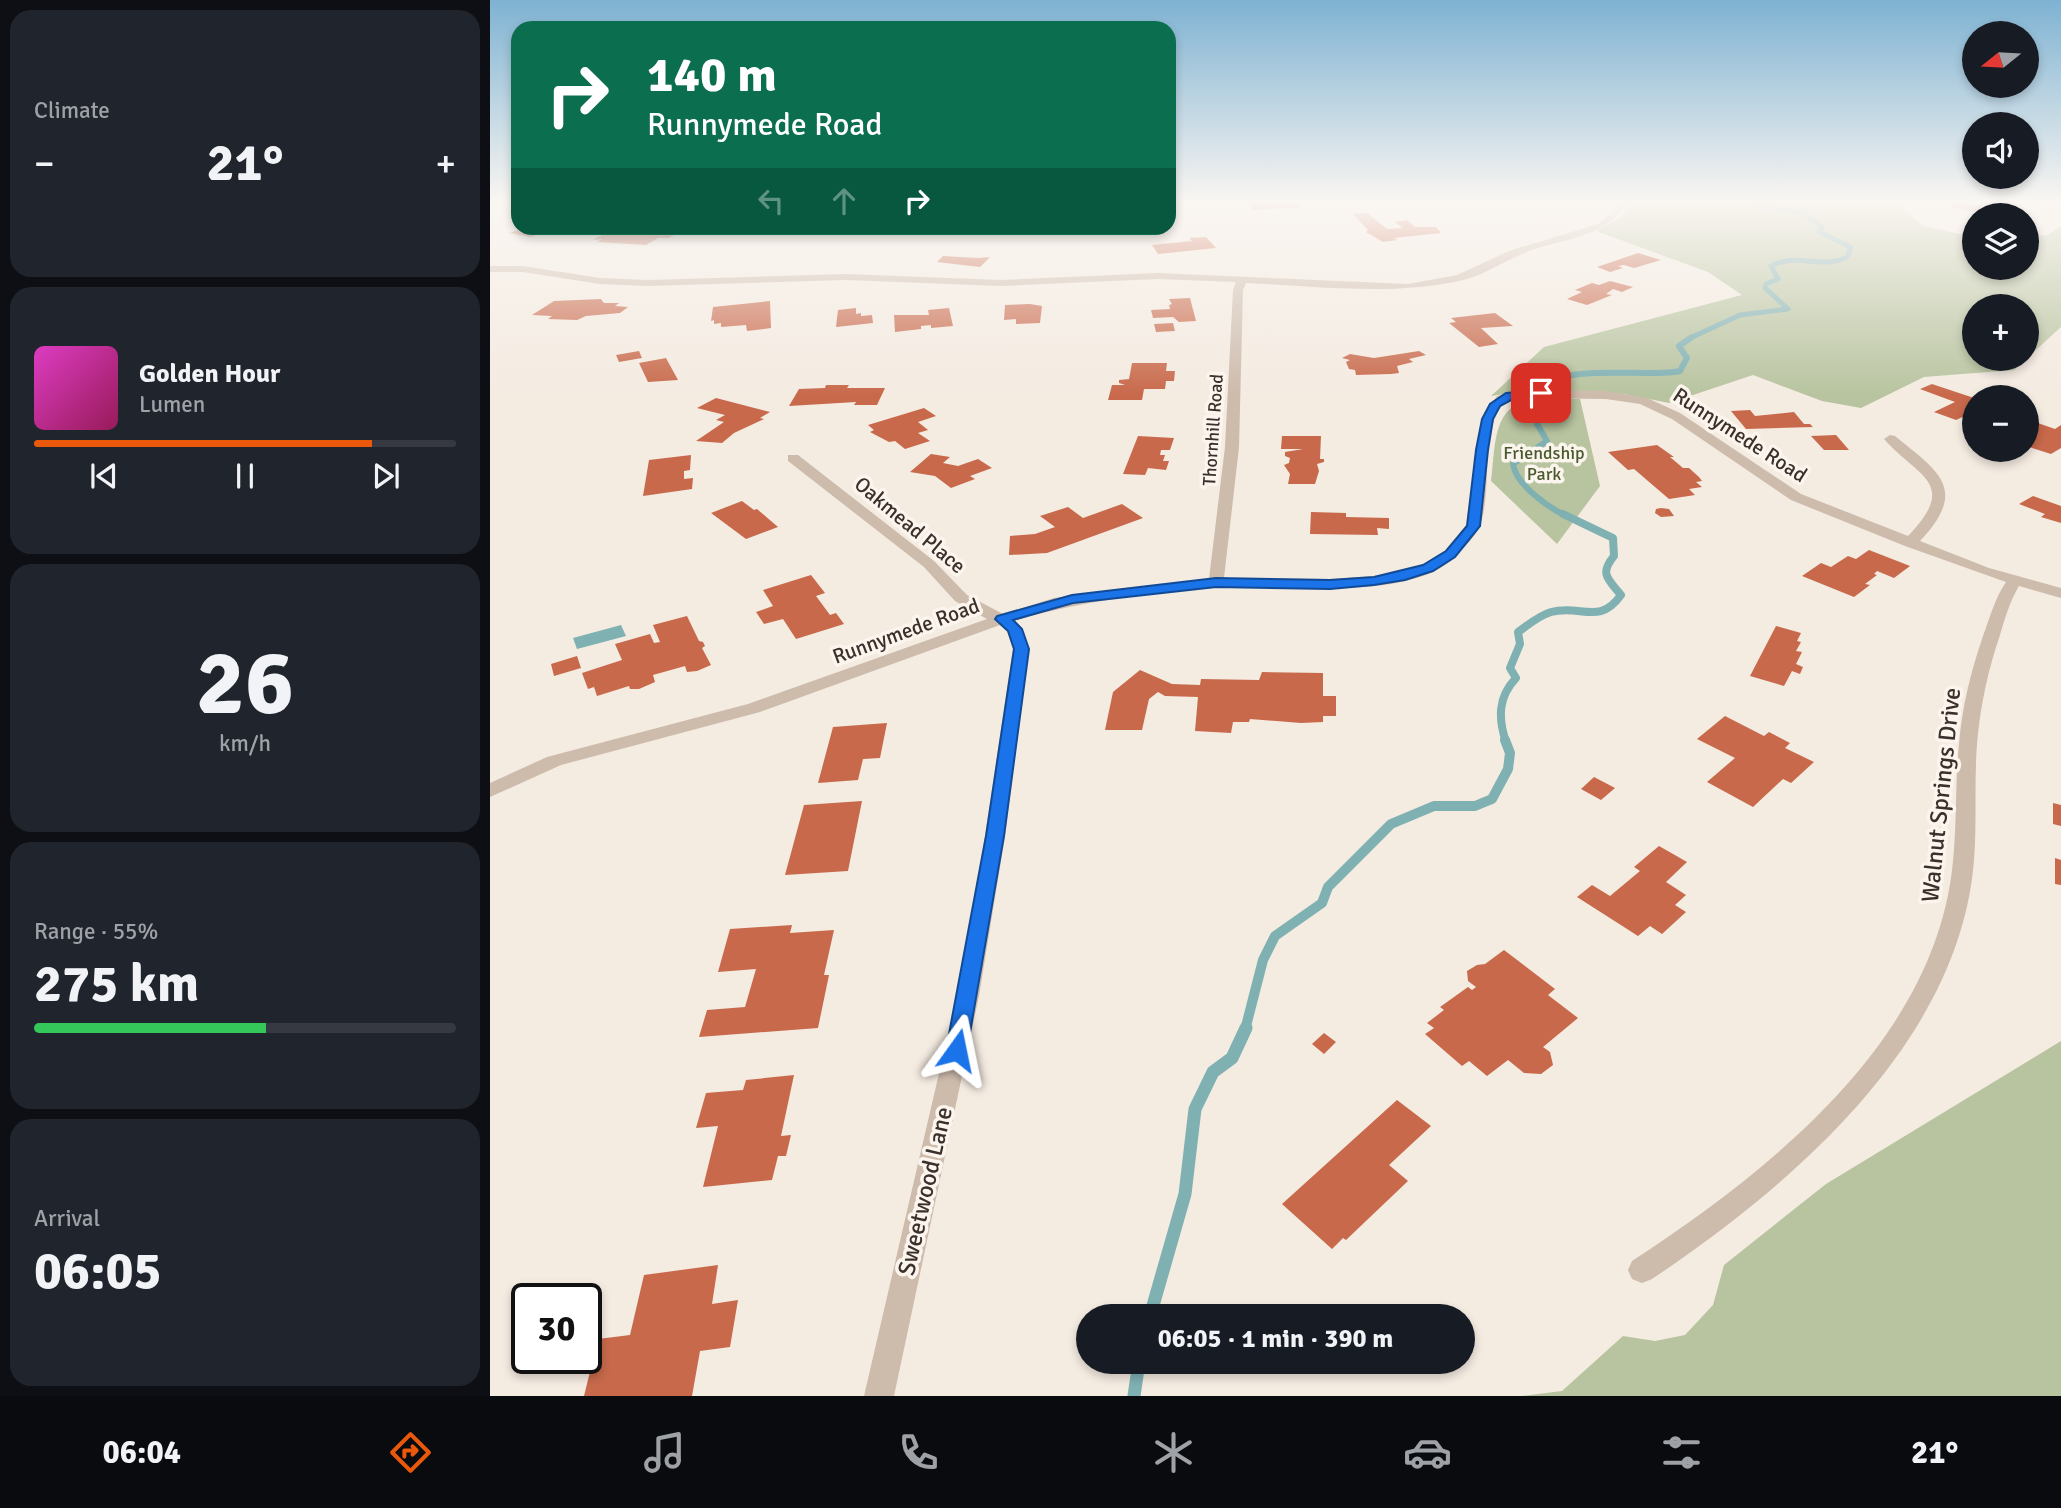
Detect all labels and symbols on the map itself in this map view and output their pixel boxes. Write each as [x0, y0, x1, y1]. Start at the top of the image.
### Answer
north arrow [1962, 21, 2039, 98]
pin [1511, 363, 1571, 423]
street label: Thornhill Road [1198, 373, 1228, 487]
street label: Runnymede Road [1668, 382, 1812, 488]
park label: Friendship Park [1503, 442, 1585, 485]
street label: Oakmead Place [849, 471, 971, 579]
street label: Runnymede Road [829, 592, 983, 670]
street label: Walnut Springs Drive [1915, 686, 1967, 904]
position arrow [920, 1013, 994, 1087]
street label: Sweetwood Lane [891, 1104, 959, 1278]
speed limit sign: 30 [511, 1283, 602, 1374]

